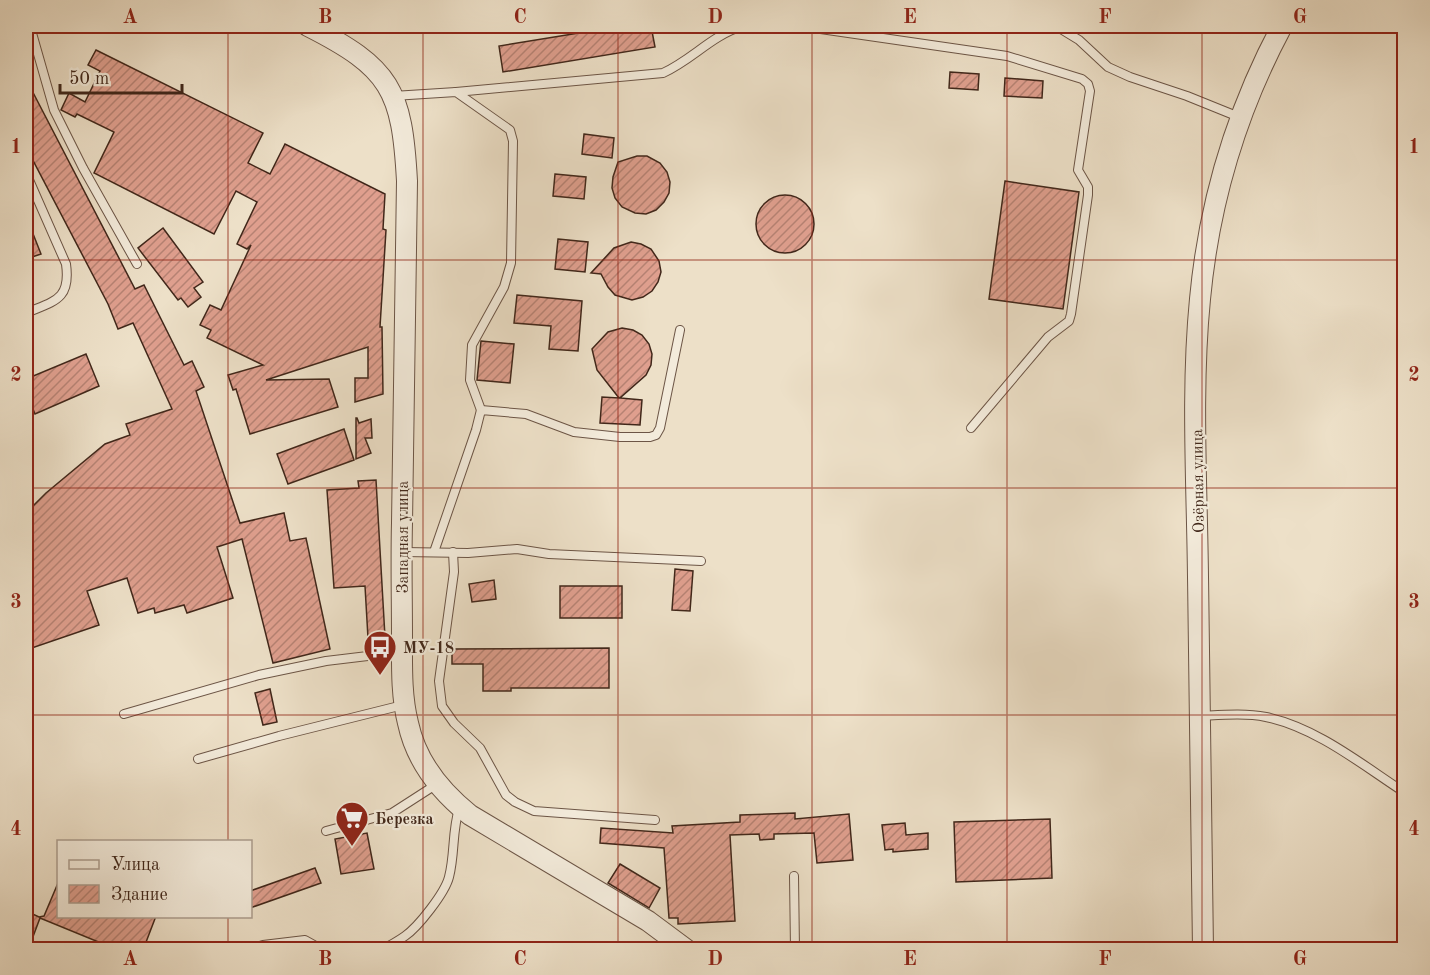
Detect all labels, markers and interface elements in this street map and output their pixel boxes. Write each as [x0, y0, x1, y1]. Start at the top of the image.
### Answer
text: A [122, 8, 138, 28]
text: B [318, 8, 332, 28]
text: C [513, 8, 527, 28]
text: D [707, 8, 723, 28]
text: E [903, 8, 917, 28]
text: F [1098, 8, 1112, 28]
text: G [1293, 8, 1307, 28]
scale bar [60, 57, 182, 95]
text: 50 m [69, 70, 109, 88]
text: 1 [10, 138, 22, 158]
text: 1 [1408, 138, 1420, 158]
text: 2 [10, 366, 22, 386]
text: 2 [1408, 366, 1420, 386]
street label: Озёрная улица [1190, 429, 1208, 533]
street label: Западная улица [396, 481, 412, 593]
text: 3 [10, 593, 22, 613]
text: 3 [1408, 593, 1420, 613]
bus stop icon: МУ-18 [362, 629, 398, 676]
place label: МУ-18 [403, 641, 454, 657]
supermarket icon: Березка [334, 800, 370, 847]
place label: Березка [375, 812, 434, 828]
text: 4 [10, 820, 22, 840]
text: 4 [1408, 820, 1420, 840]
legend [57, 840, 252, 918]
text: Улица [111, 856, 160, 874]
text: Здание [111, 886, 168, 904]
text: A [122, 950, 138, 970]
text: B [318, 950, 332, 970]
text: C [513, 950, 527, 970]
text: D [707, 950, 723, 970]
text: E [903, 950, 917, 970]
text: F [1098, 950, 1112, 970]
text: G [1293, 950, 1307, 970]

